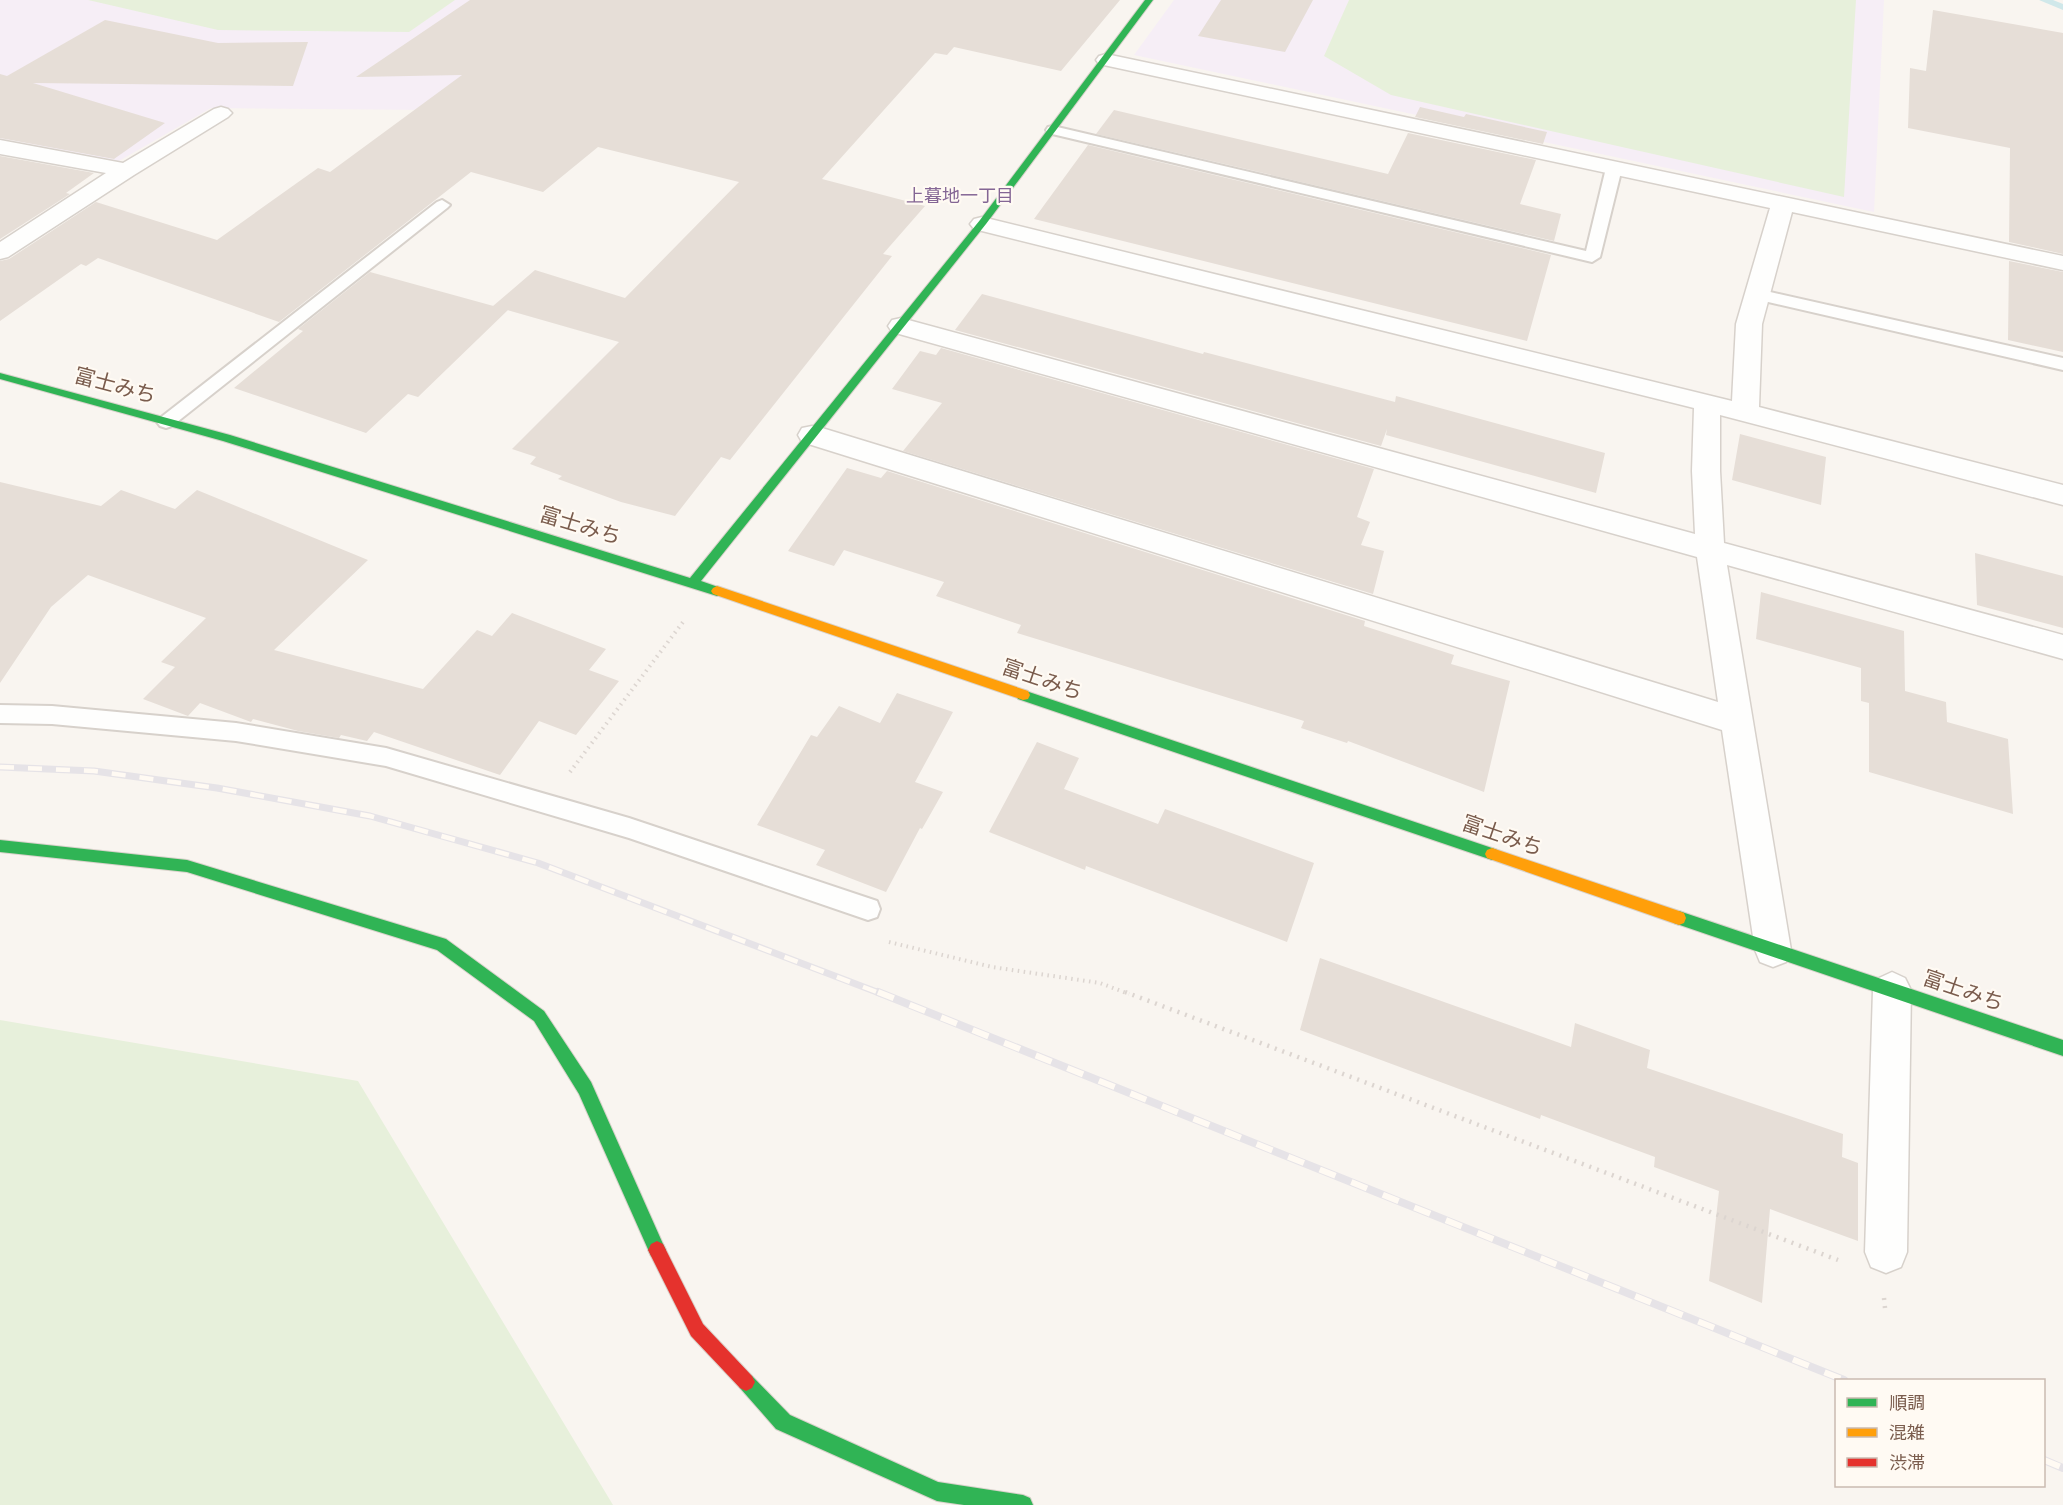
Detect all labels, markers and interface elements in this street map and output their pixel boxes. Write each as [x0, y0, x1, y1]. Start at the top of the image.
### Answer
district label: 上暮地一丁目 [906, 185, 1014, 207]
street label: 富士みち [71, 363, 159, 409]
street label: 富士みち [536, 502, 624, 550]
street label: 富士みち [998, 655, 1086, 705]
street label: 富士みち [1458, 811, 1546, 861]
street label: 富士みち [1919, 966, 2007, 1016]
legend [1835, 1379, 2045, 1487]
text: 順調 [1889, 1392, 1925, 1414]
text: 混雑 [1889, 1422, 1925, 1444]
text: 渋滞 [1889, 1452, 1925, 1474]

